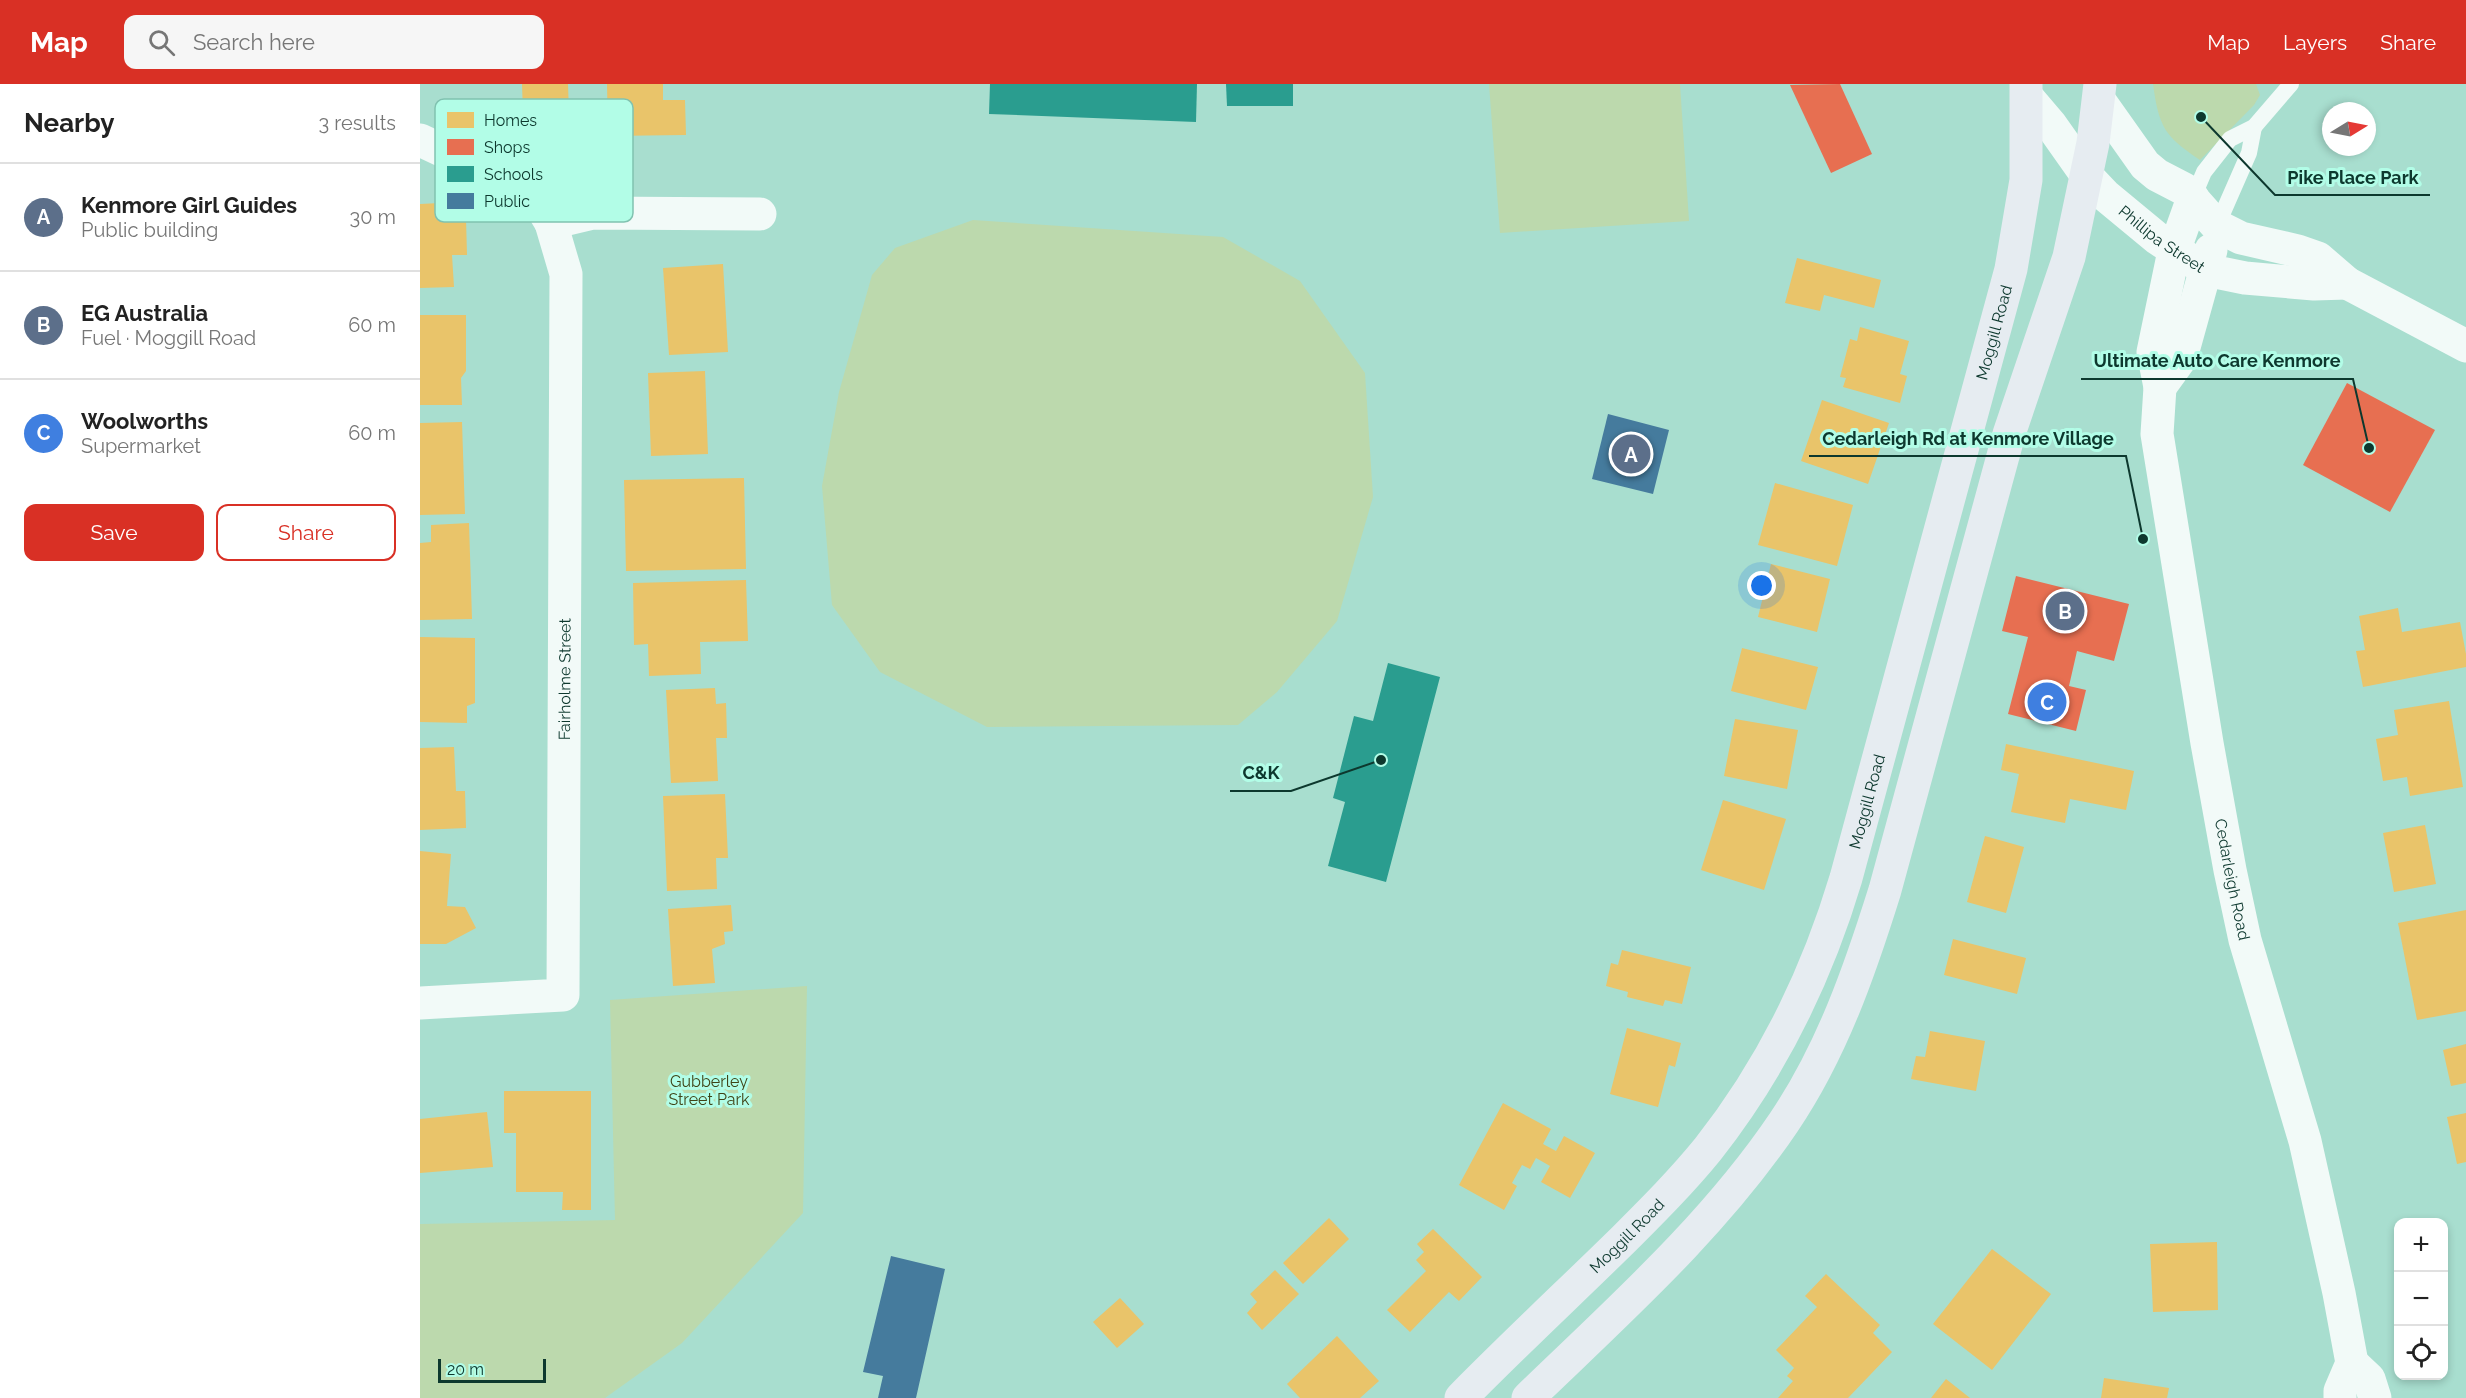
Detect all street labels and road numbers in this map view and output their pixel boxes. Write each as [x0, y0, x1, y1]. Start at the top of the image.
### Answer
street label: Phillipa Street [2115, 201, 2209, 277]
street label: Moggill Road [1972, 283, 2016, 382]
street label: Fairholme Street [555, 618, 575, 740]
street label: Moggill Road [1845, 752, 1889, 851]
street label: Cedarleigh Road [2211, 817, 2254, 942]
street label: Moggill Road [1586, 1195, 1668, 1277]

